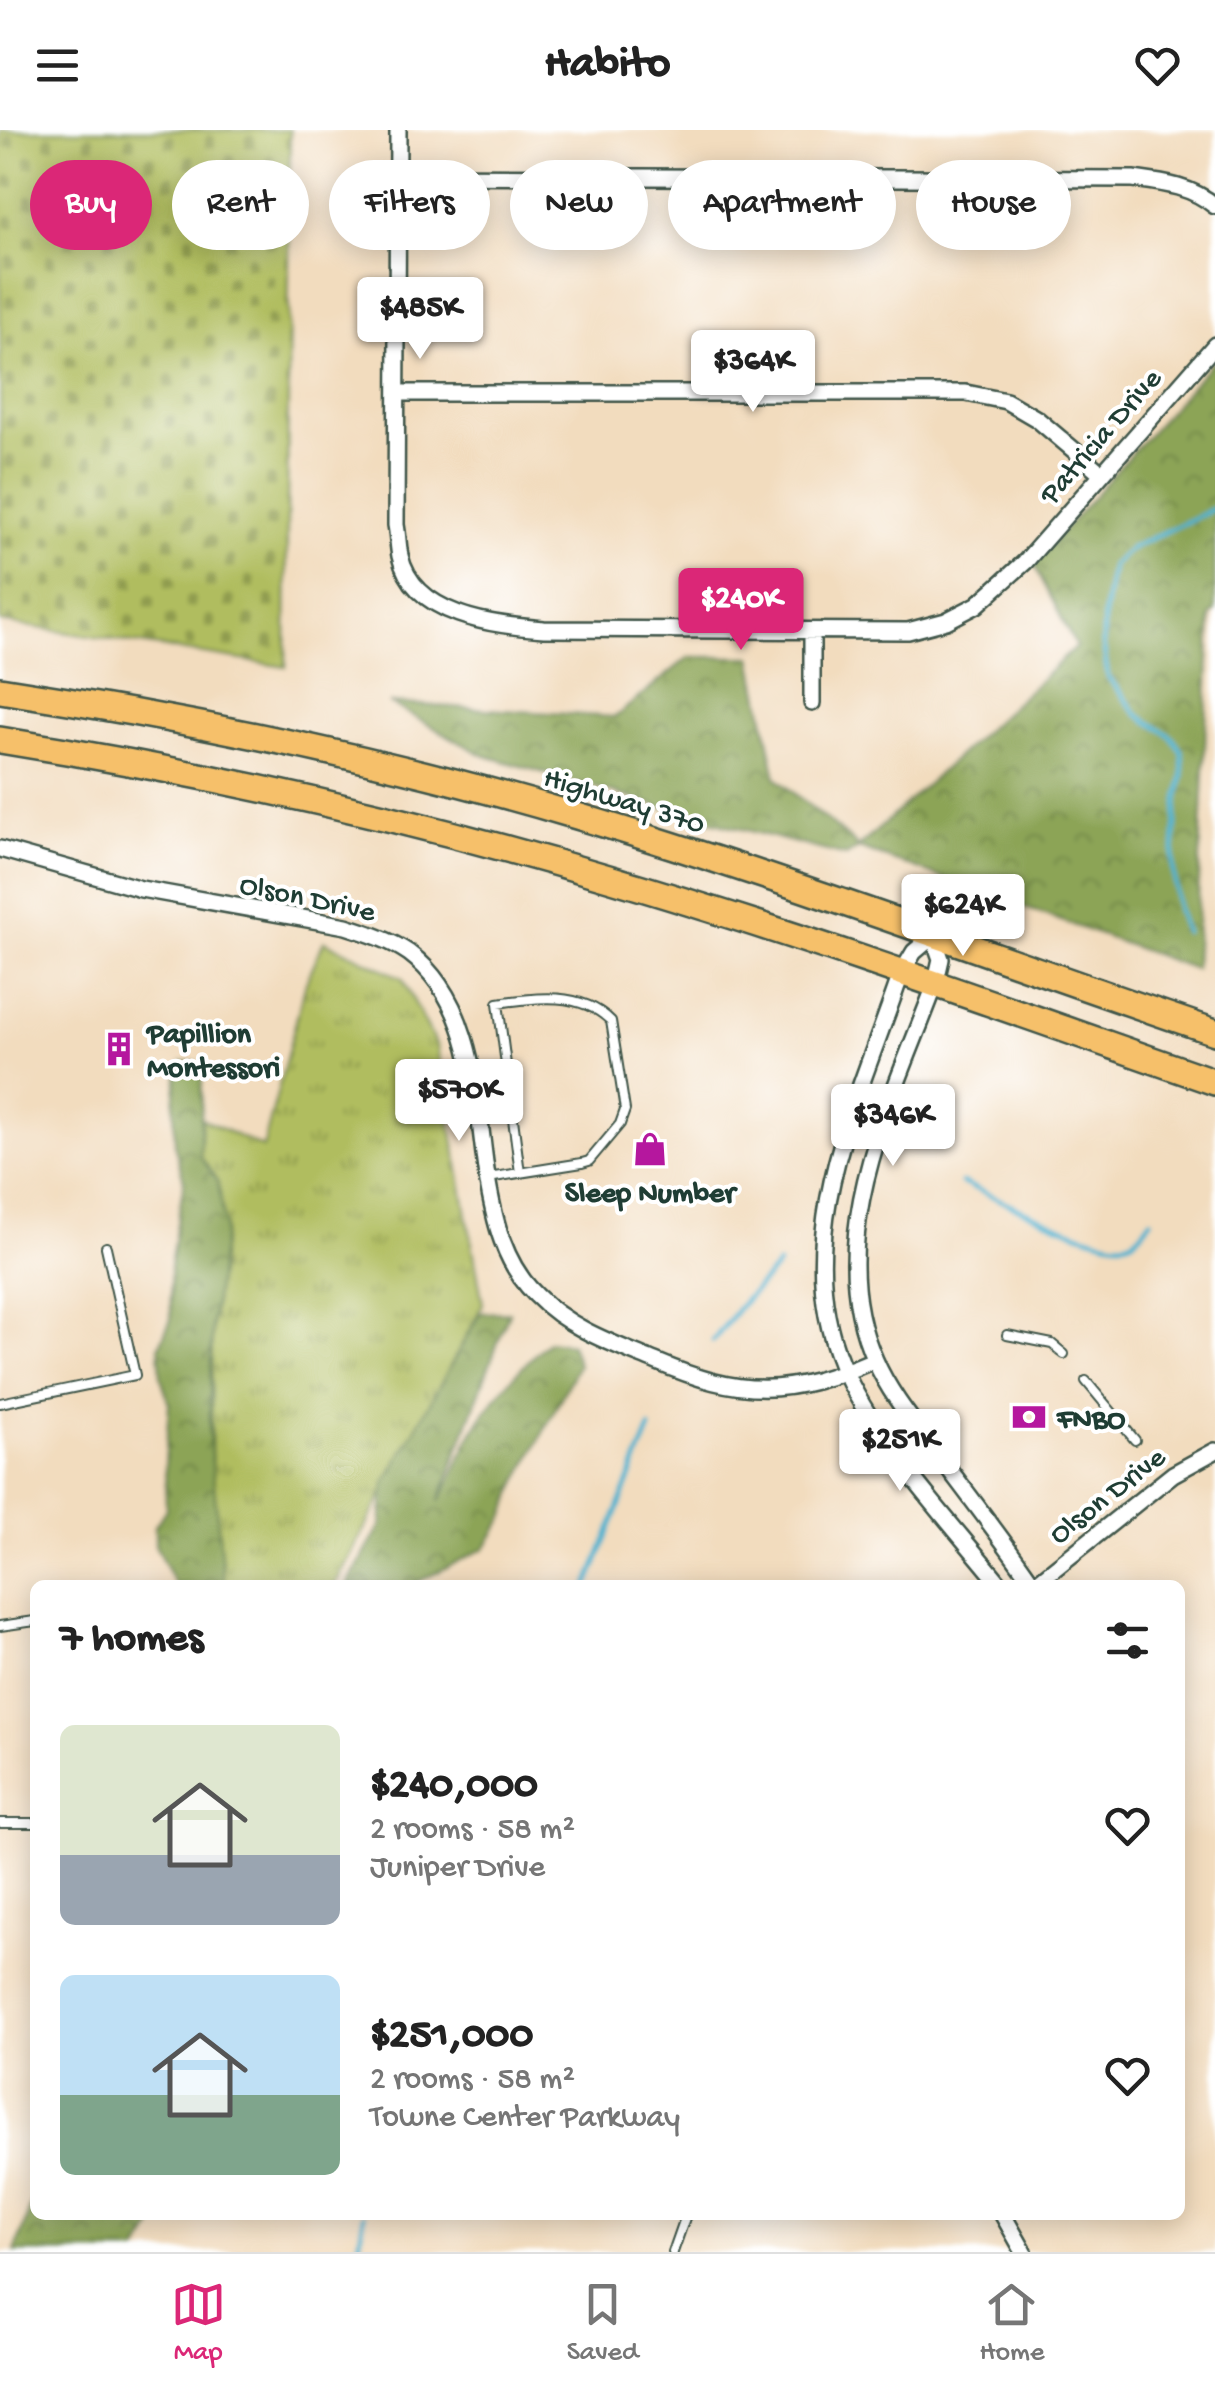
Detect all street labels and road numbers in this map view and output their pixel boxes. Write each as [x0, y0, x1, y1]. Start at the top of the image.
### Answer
street label: Patricia Drive [1033, 363, 1171, 514]
street label: Highway 370 [539, 762, 709, 844]
street label: Olson Drive [236, 869, 379, 932]
street label: Olson Drive [1044, 1441, 1174, 1554]

